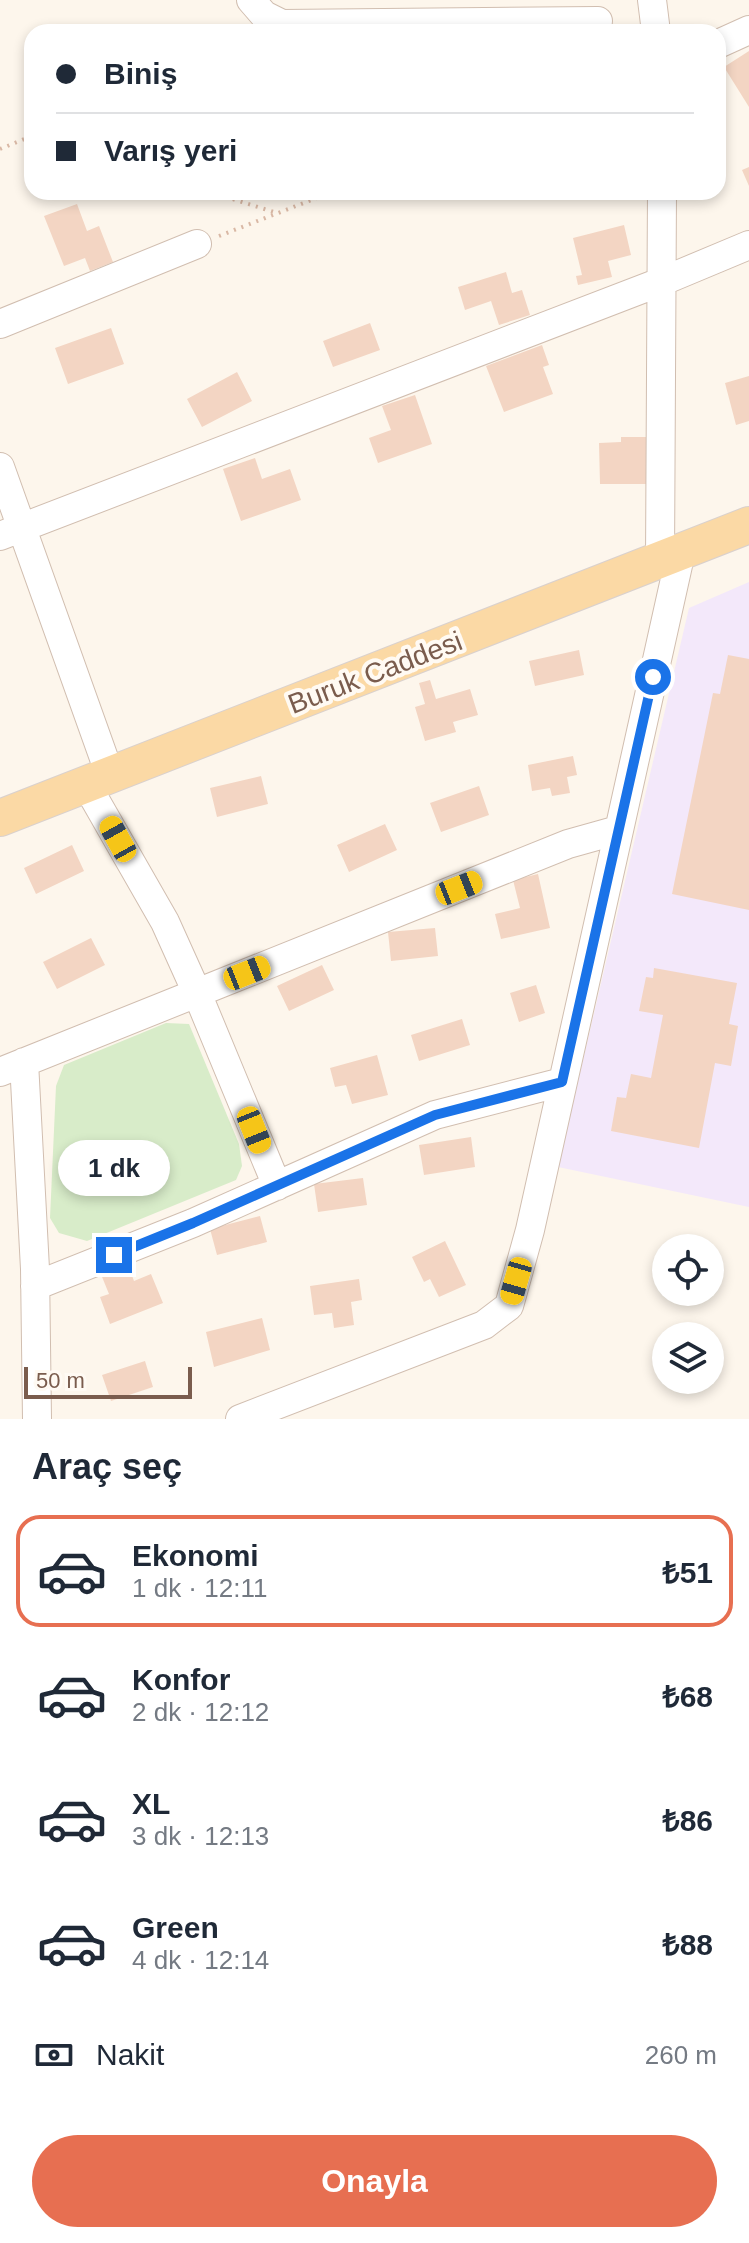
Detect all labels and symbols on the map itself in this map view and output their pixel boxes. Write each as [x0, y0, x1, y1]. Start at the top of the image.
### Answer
street label: Buruk Caddesi [284, 625, 466, 720]
route start [635, 659, 671, 695]
car [96, 812, 140, 866]
car [432, 868, 486, 908]
car [220, 953, 274, 993]
car [234, 1103, 274, 1157]
callout: 1 dk [58, 1139, 170, 1195]
route end [96, 1237, 132, 1273]
car [498, 1255, 534, 1307]
scale bar [24, 1363, 192, 1399]

